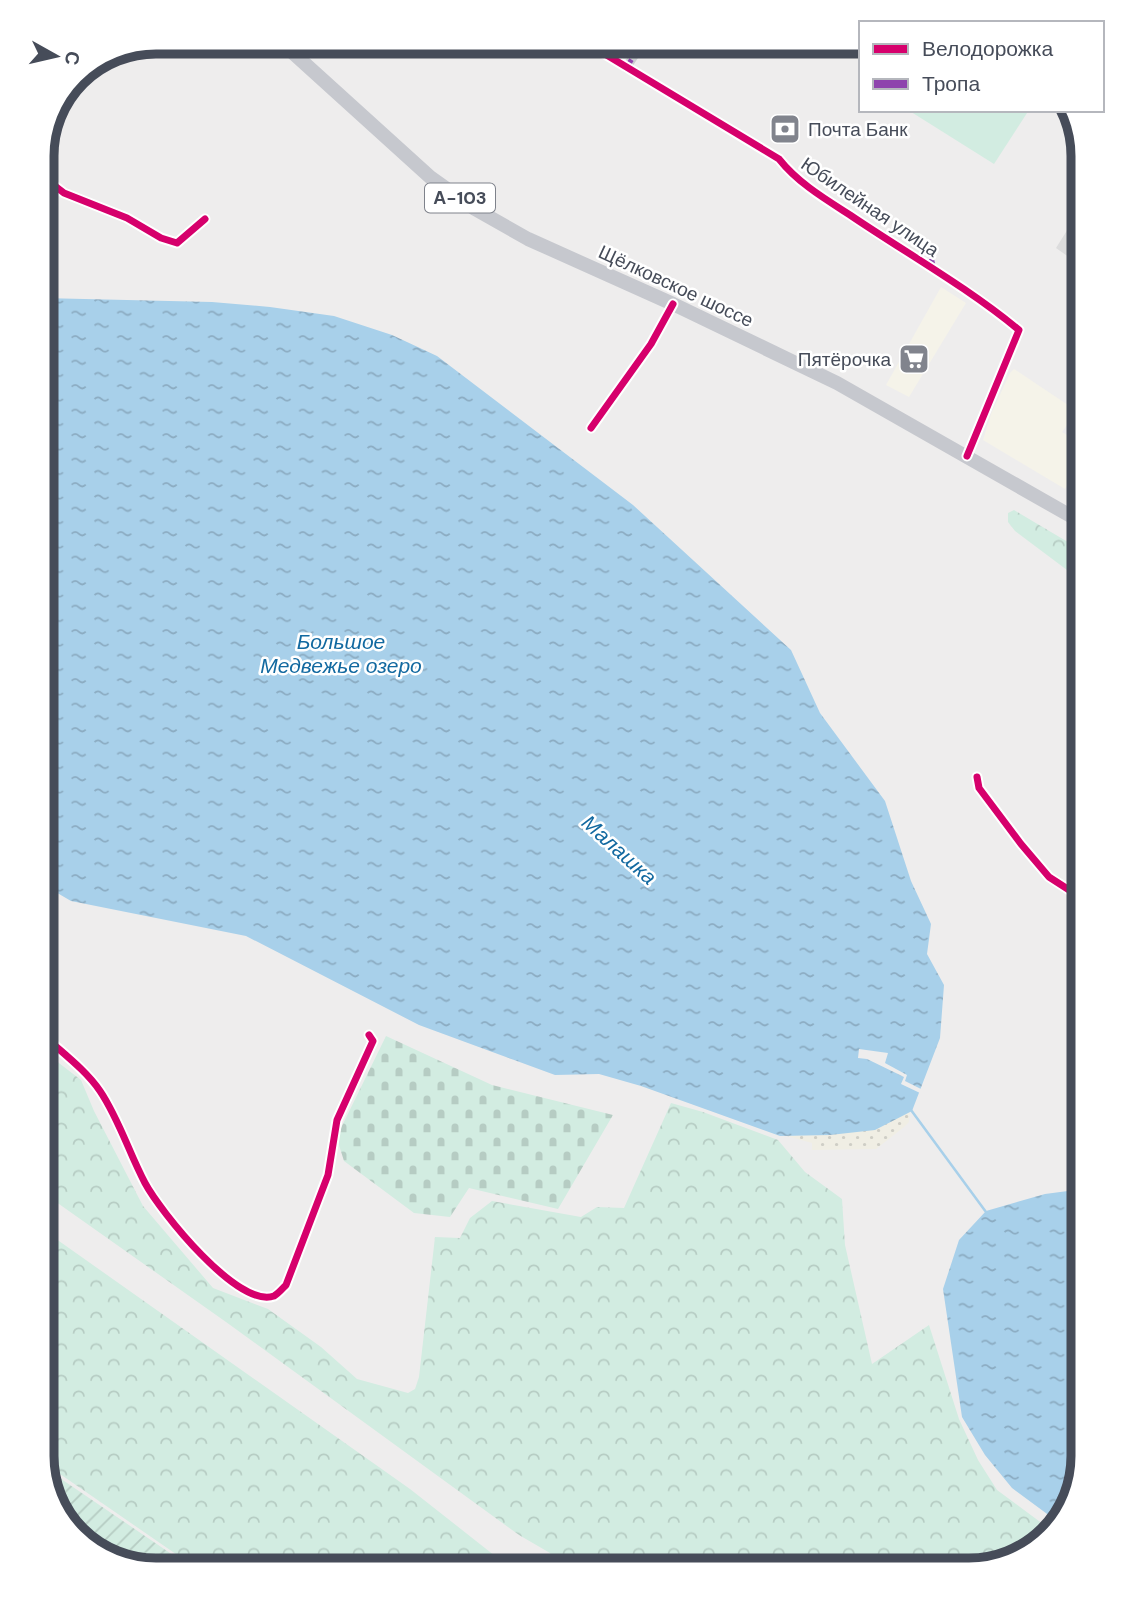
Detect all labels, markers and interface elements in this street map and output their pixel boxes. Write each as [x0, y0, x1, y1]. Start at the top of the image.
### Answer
north arrow [21, 21, 91, 91]
legend [859, 21, 1104, 112]
text: Велодорожка [922, 35, 1053, 63]
text: С [59, 50, 86, 67]
text: Тропа [922, 70, 980, 98]
bank icon: Почта Банк [768, 112, 802, 146]
place label: Почта Банк [808, 117, 908, 142]
street label: Юбилейная улица [796, 151, 944, 263]
road number: А-103 [425, 183, 495, 212]
street label: Щёлковское шоссе [595, 239, 757, 333]
supermarket icon: Пятёрочка [897, 342, 931, 376]
place label: Пятёрочка [798, 347, 891, 372]
water label: Большое Медвежье озеро [260, 628, 422, 680]
water label: Малашка [576, 809, 662, 891]

